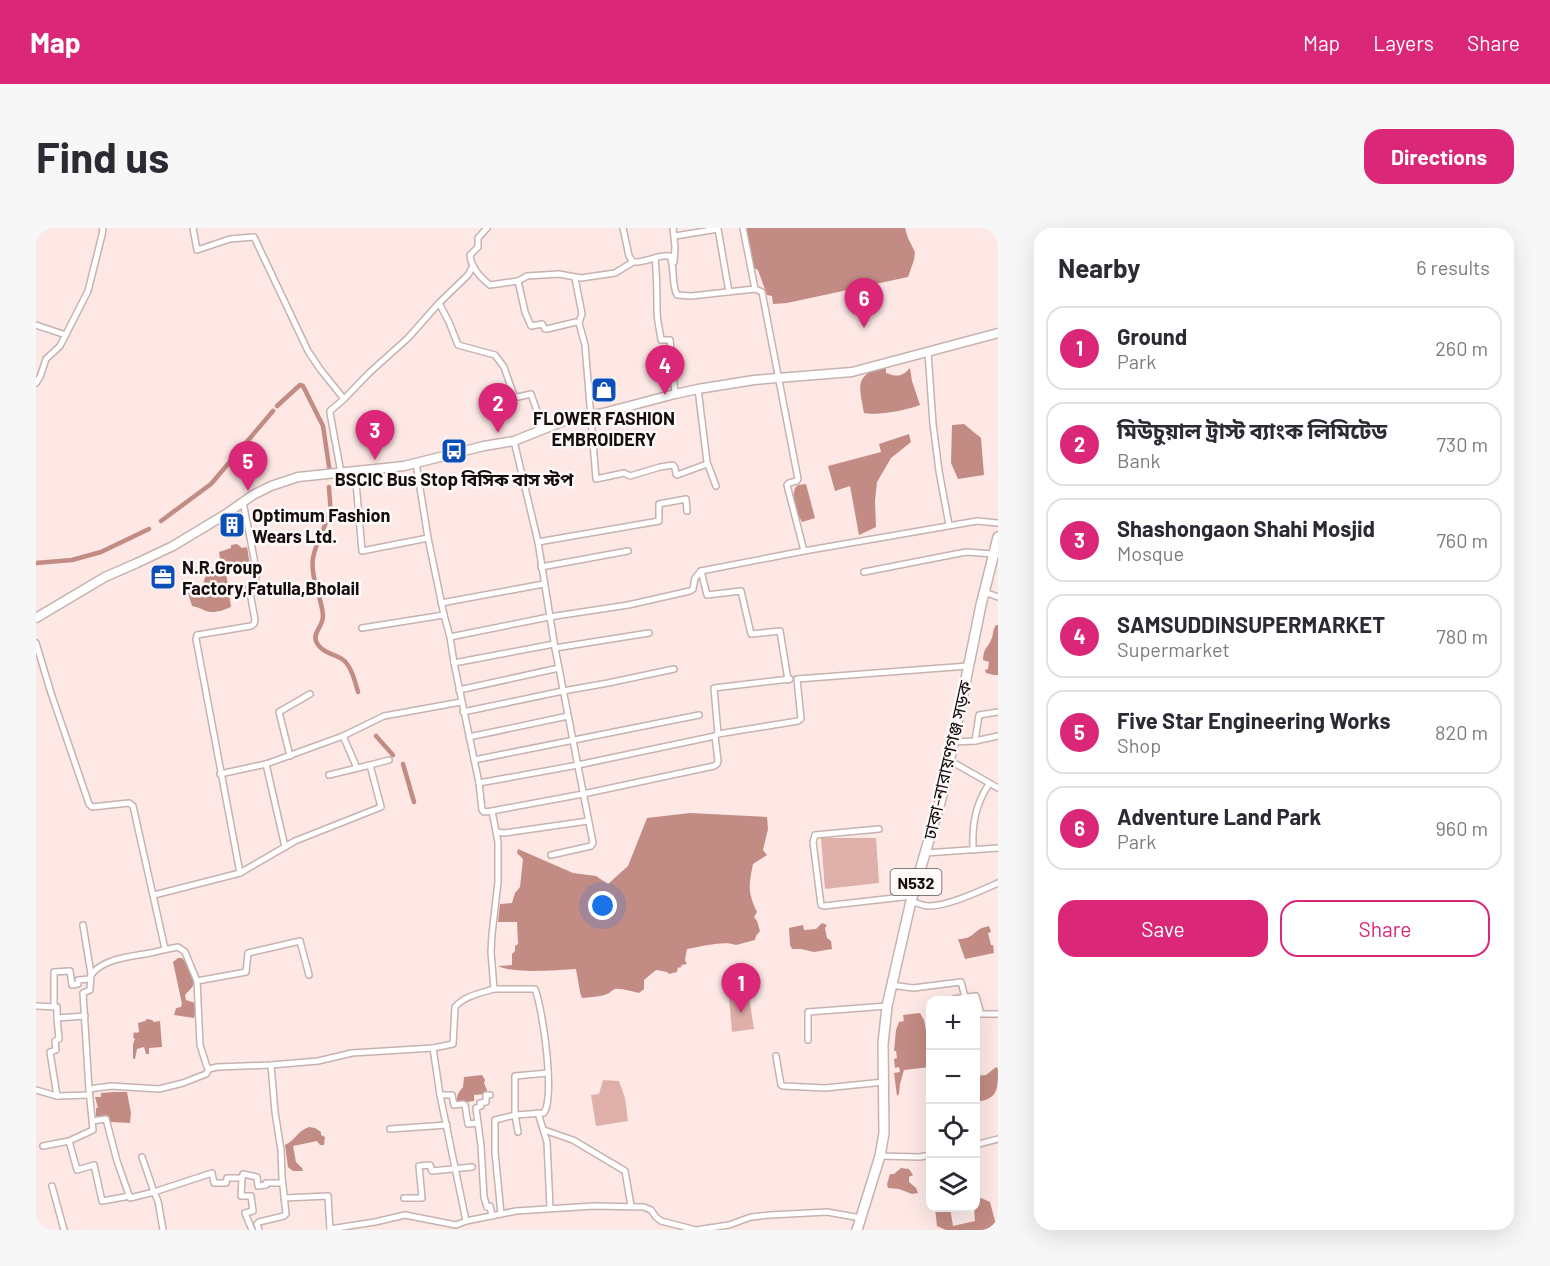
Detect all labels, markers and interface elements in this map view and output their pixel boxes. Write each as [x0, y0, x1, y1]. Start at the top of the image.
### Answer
text: Map [30, 25, 81, 59]
text: Map [1303, 30, 1340, 55]
text: Layers [1373, 30, 1434, 55]
text: Share [1467, 30, 1520, 55]
button: Directions [1364, 129, 1514, 184]
text: Find us [36, 131, 169, 181]
text: Nearby [1058, 252, 1140, 283]
text: 6 results [1416, 255, 1490, 279]
pin: 6 [844, 279, 884, 328]
text: Ground [1117, 323, 1187, 349]
text: 1 [1076, 336, 1083, 360]
text: 260 m [1435, 336, 1488, 360]
pin: 4 [646, 346, 684, 395]
text: Park [1117, 349, 1156, 373]
shop icon: FLOWER FASHION EMBROIDERY [589, 375, 619, 405]
pin: 2 [478, 384, 518, 433]
place label: FLOWER FASHION EMBROIDERY [533, 407, 675, 450]
pin: 3 [356, 410, 394, 460]
text: মিউচুয়াল ট্রাস্ট ব্যাংক লিমিটেড [1117, 417, 1387, 443]
text: 2 [1074, 432, 1085, 456]
text: 730 m [1436, 432, 1488, 456]
bus stop icon: BSCIC Bus Stop বিসিক বাস স্টপ [439, 436, 469, 466]
pin: 5 [228, 442, 268, 491]
text: Bank [1117, 448, 1160, 472]
place label: BSCIC Bus Stop বিসিক বাস স্টপ [335, 468, 574, 490]
place label: Optimum Fashion Wears Ltd. [252, 504, 390, 547]
building icon: Optimum Fashion Wears Ltd. [217, 510, 247, 540]
text: Shashongaon Shahi Mosjid [1117, 515, 1375, 541]
text: 3 [1074, 528, 1085, 552]
text: 760 m [1436, 528, 1488, 552]
text: Mosque [1117, 541, 1184, 565]
place label: N.R.Group Factory,Fatulla,Bholail [182, 556, 359, 599]
office icon: N.R.Group Factory,Fatulla,Bholail [148, 562, 178, 592]
text: SAMSUDDINSUPERMARKET [1117, 611, 1385, 637]
text: 4 [1073, 624, 1086, 648]
text: 780 m [1436, 624, 1488, 648]
text: Supermarket [1117, 637, 1230, 661]
street label: ঢাকা-নারায়ণগঞ্জ সড়ক [918, 678, 976, 842]
text: Five Star Engineering Works [1117, 707, 1391, 733]
text: 5 [1074, 720, 1085, 744]
text: 820 m [1435, 720, 1488, 744]
text: Shop [1117, 733, 1161, 757]
text: Adventure Land Park [1117, 803, 1321, 829]
text: 6 [1074, 816, 1085, 840]
text: 960 m [1435, 816, 1488, 840]
text: Park [1117, 829, 1156, 853]
road number: N532 [890, 869, 942, 895]
your location [588, 891, 617, 920]
button: Save [1058, 900, 1268, 957]
button: Share [1280, 900, 1490, 957]
pin: 1 [722, 964, 760, 1013]
map controls [926, 996, 980, 1212]
button: + [926, 996, 980, 1050]
button: − [926, 1050, 980, 1104]
button: locate [926, 1104, 980, 1158]
button: layers [926, 1158, 980, 1212]

